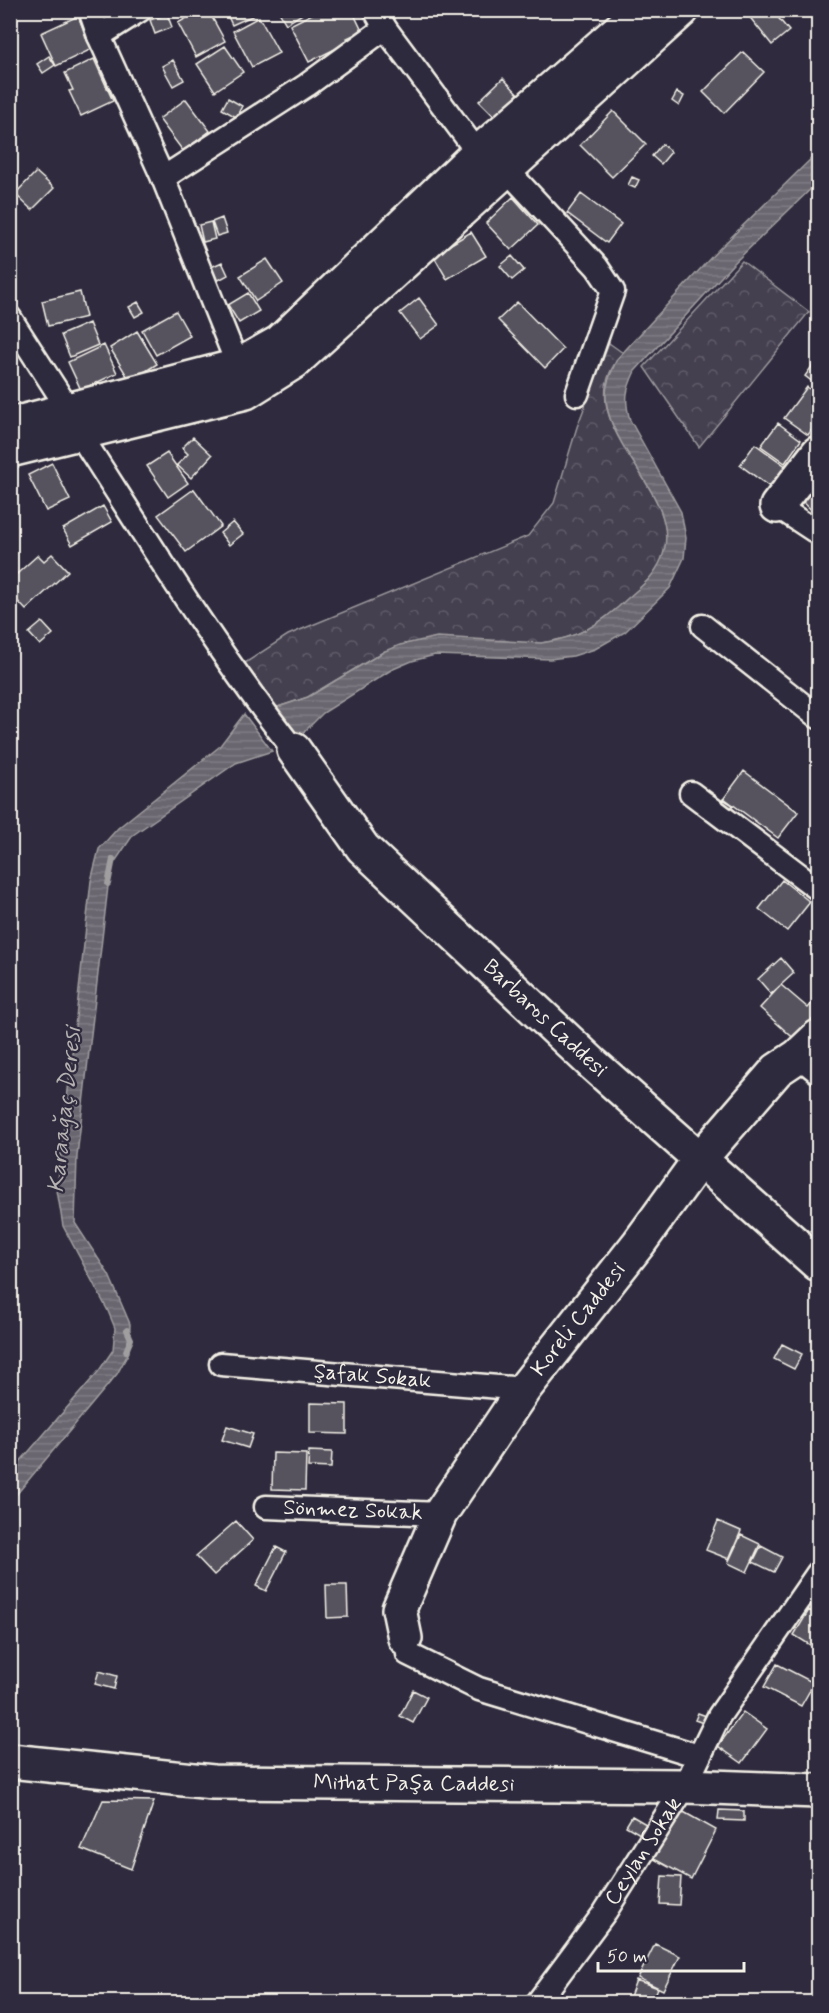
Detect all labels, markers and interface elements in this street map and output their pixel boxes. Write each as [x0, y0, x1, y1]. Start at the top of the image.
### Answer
street label: Barbaros Caddesi [476, 953, 613, 1084]
water label: Karaağaç Deresi [41, 1022, 89, 1194]
street label: Koreli Caddesi [525, 1257, 632, 1382]
street label: Şafak Sokak [313, 1358, 432, 1395]
street label: Sönmez Sokak [283, 1494, 423, 1527]
street label: Mithat Paşa Caddesi [313, 1769, 515, 1799]
street label: Ceylan Sokak [599, 1792, 688, 1911]
scale bar [598, 1935, 744, 1973]
text: 50 m [607, 1945, 647, 1969]

